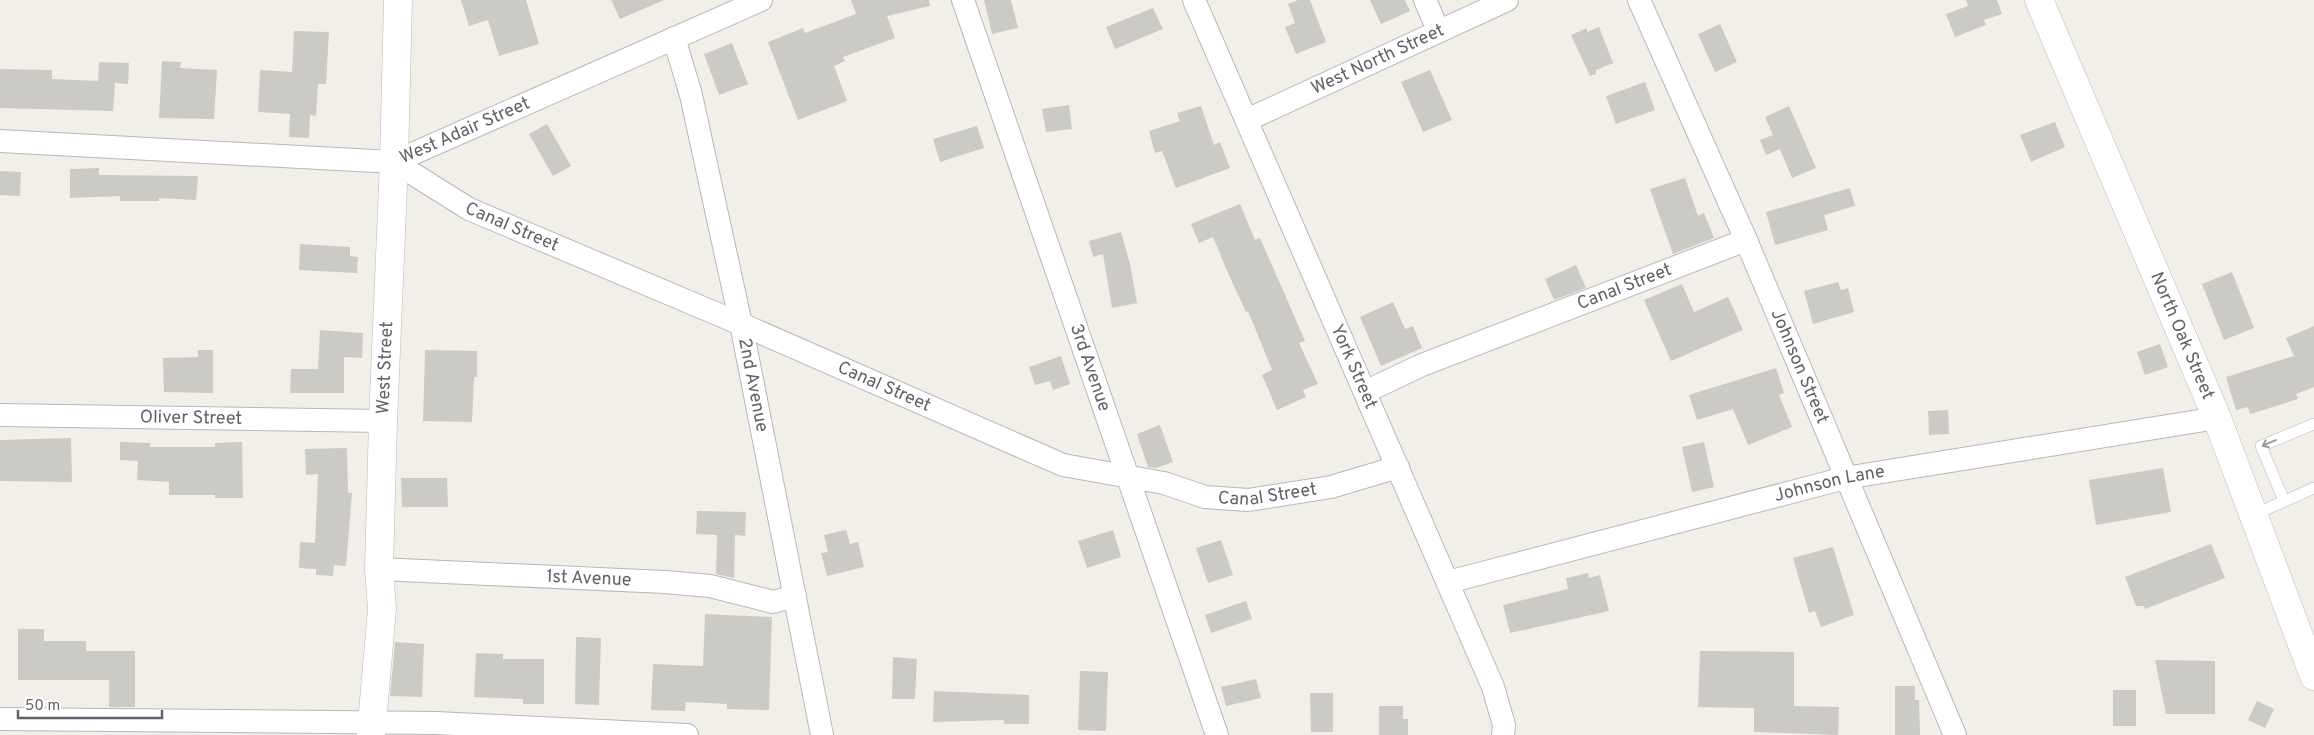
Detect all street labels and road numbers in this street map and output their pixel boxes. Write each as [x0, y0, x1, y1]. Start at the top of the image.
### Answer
street label: West North Street [1308, 19, 1448, 100]
street label: West Adair Street [396, 92, 534, 170]
street label: Canal Street [461, 197, 562, 257]
street label: Canal Street [1574, 258, 1675, 316]
street label: North Oak Street [2145, 268, 2219, 403]
street label: Johnson Street [1765, 305, 1834, 427]
street label: West Street [372, 321, 399, 415]
street label: 3rd Avenue [1064, 321, 1116, 415]
street label: York Street [1325, 321, 1382, 413]
street label: 2nd Avenue [733, 336, 774, 434]
street label: Canal Street [834, 356, 934, 417]
street label: Oliver Street [140, 406, 242, 430]
street label: Johnson Lane [1772, 460, 1886, 508]
street label: Canal Street [1217, 478, 1318, 512]
street label: 1st Avenue [546, 565, 632, 592]

